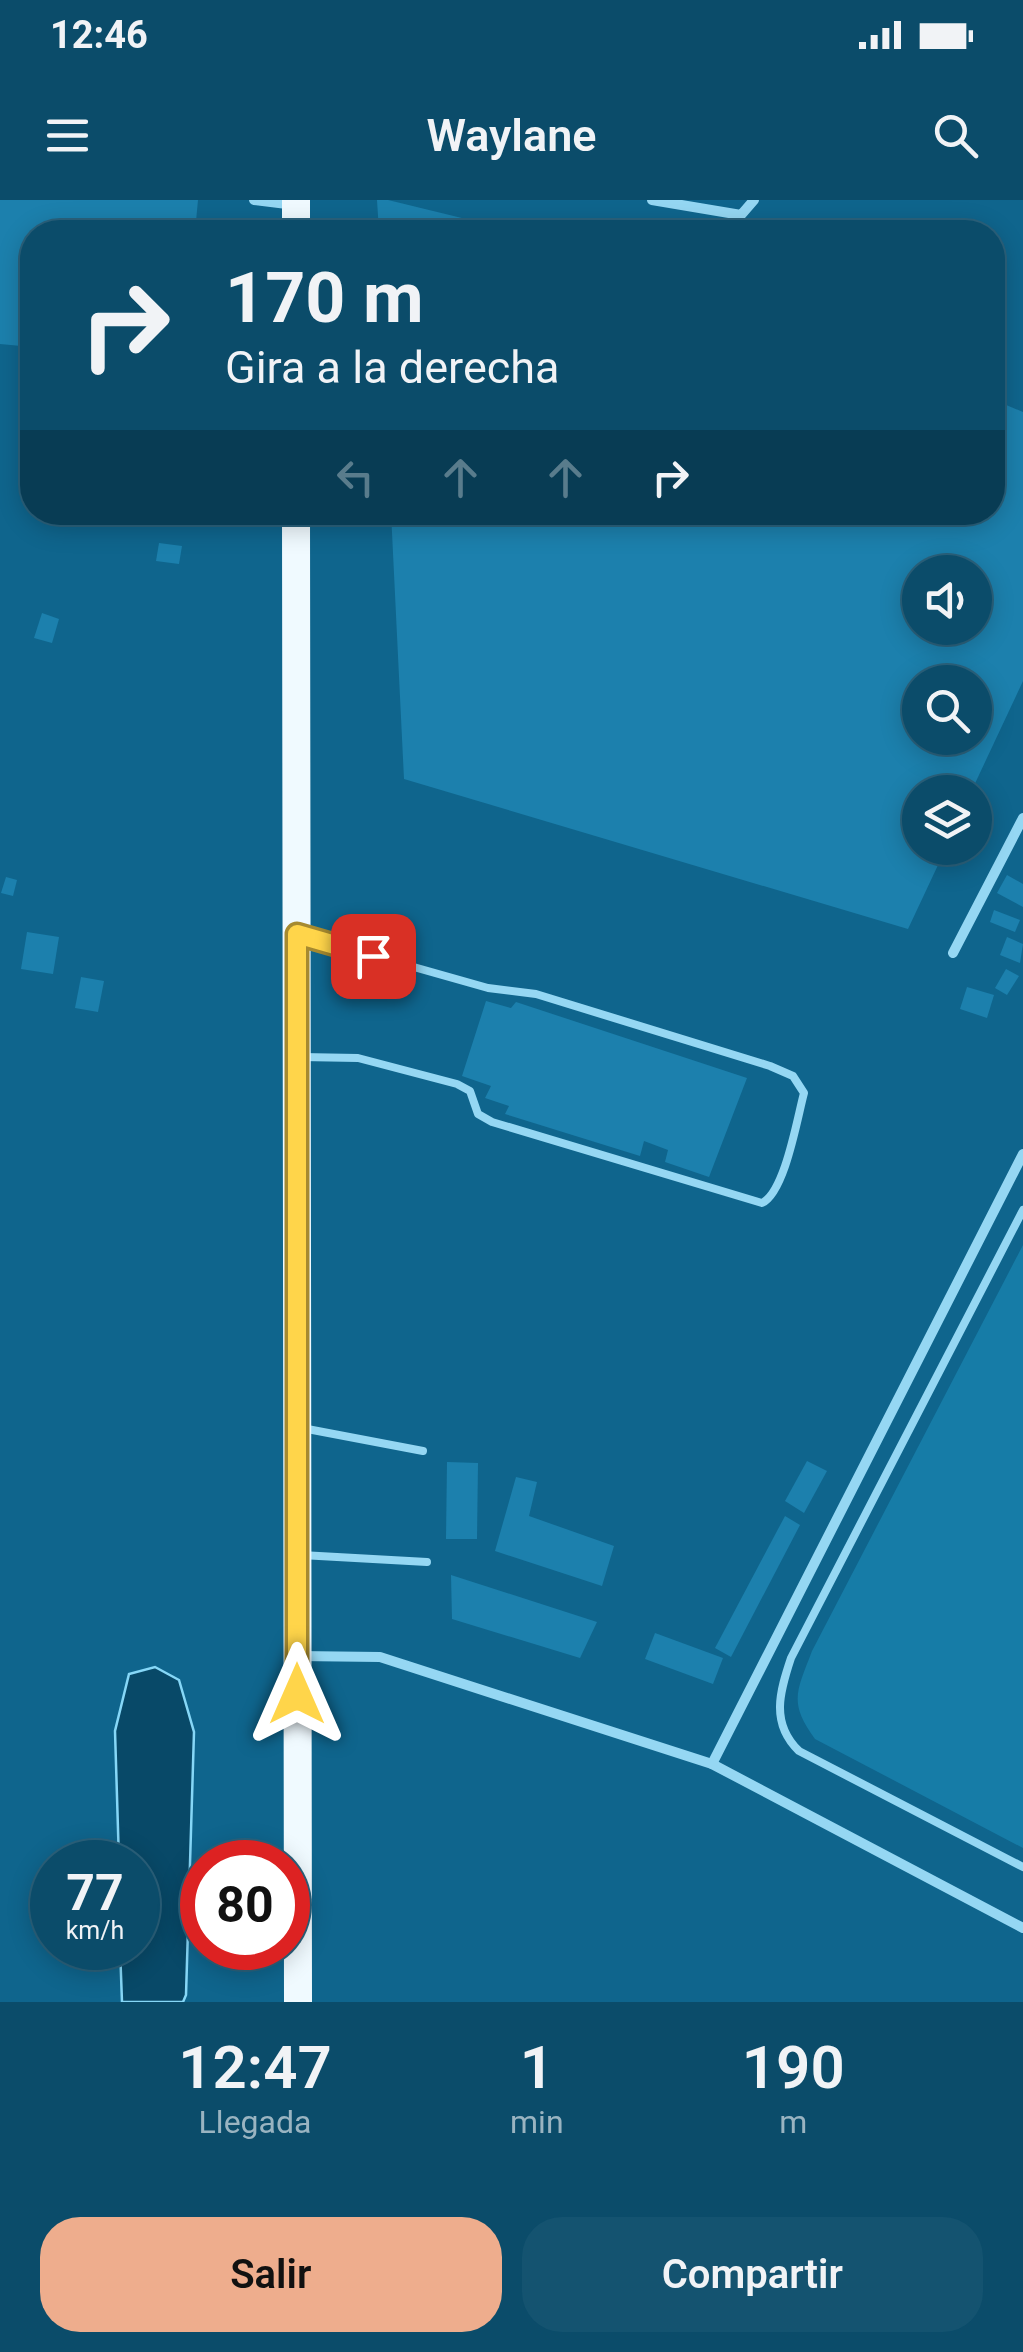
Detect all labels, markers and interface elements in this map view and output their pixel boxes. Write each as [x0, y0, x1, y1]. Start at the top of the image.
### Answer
text: 12:46 [50, 13, 148, 57]
icon: menu [40, 108, 95, 163]
icon: search [928, 108, 983, 163]
text: Waylane [426, 109, 597, 162]
text: 170 m [225, 257, 424, 339]
icon: right [60, 260, 190, 390]
text: Gira a la derecha [225, 341, 560, 394]
icon: left [328, 450, 383, 505]
icon: ahead [433, 450, 488, 505]
icon: ahead [538, 450, 593, 505]
icon: right [643, 450, 698, 505]
map controls [902, 555, 992, 865]
button: sound [902, 555, 992, 645]
button: search [902, 665, 992, 755]
button: layers [902, 775, 992, 865]
pin [331, 914, 416, 999]
icon: arrive [346, 929, 401, 984]
position arrow [245, 1642, 349, 1746]
speed limit sign: 80 [180, 1840, 310, 1970]
text: 77 [66, 1864, 124, 1922]
text: km/h [66, 1916, 124, 1945]
text: 12:47 [178, 2032, 332, 2103]
text: 1 [520, 2032, 554, 2103]
text: 190 [742, 2032, 845, 2103]
text: Llegada [199, 2103, 311, 2141]
text: min [510, 2103, 564, 2141]
text: m [779, 2103, 807, 2141]
button: Salir [40, 2217, 502, 2332]
button: Compartir [522, 2217, 983, 2332]

